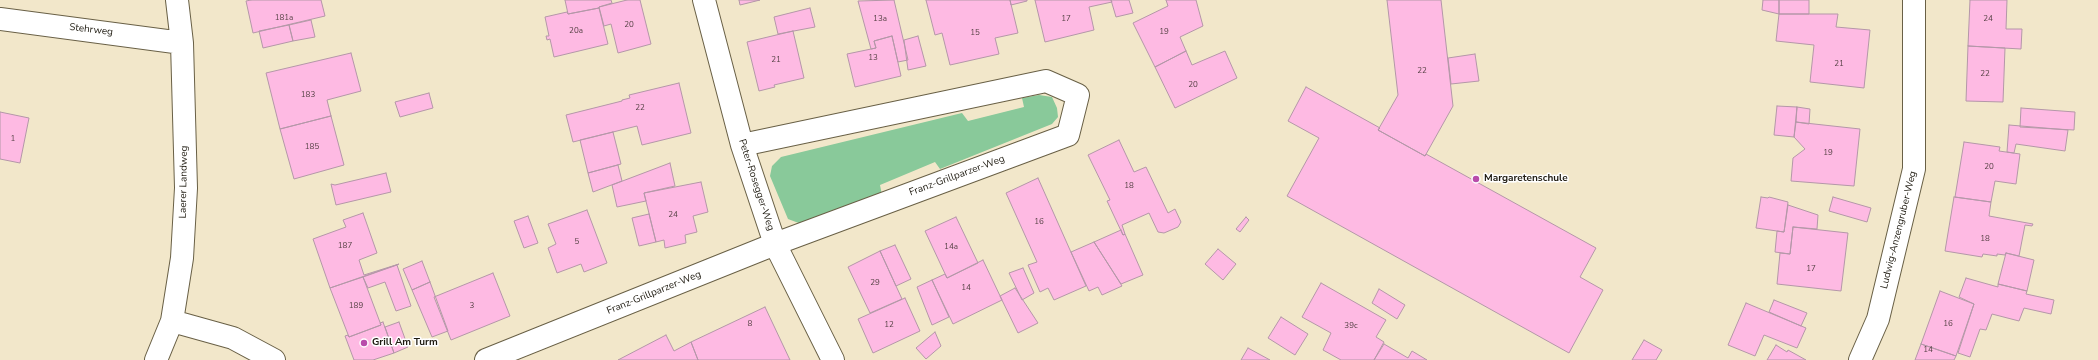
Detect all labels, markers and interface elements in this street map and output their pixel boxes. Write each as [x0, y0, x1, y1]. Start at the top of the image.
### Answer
house number: 181a [275, 13, 293, 23]
house number: 13a [873, 14, 887, 24]
house number: 17 [1061, 14, 1071, 24]
house number: 24 [1983, 14, 1993, 24]
house number: 20 [624, 20, 634, 30]
street label: Stehrweg [68, 21, 114, 39]
house number: 20a [569, 26, 583, 36]
house number: 19 [1159, 27, 1169, 37]
house number: 15 [970, 28, 980, 38]
house number: 13 [868, 53, 878, 63]
house number: 21 [771, 55, 781, 65]
house number: 21 [1834, 59, 1844, 69]
house number: 22 [1417, 66, 1427, 76]
house number: 22 [1980, 69, 1990, 79]
house number: 20 [1188, 80, 1198, 90]
house number: 183 [301, 90, 315, 100]
house number: 22 [635, 103, 645, 113]
house number: 1 [11, 134, 15, 144]
street label: Peter-Rosegger-Weg [735, 138, 777, 232]
house number: 185 [305, 142, 319, 152]
street label: Laerer Landweg [177, 146, 191, 218]
house number: 19 [1823, 148, 1833, 158]
street label: Franz-Grillparzer-Weg [908, 153, 1006, 199]
house number: 20 [1984, 162, 1994, 172]
street label: Ludwig-Anzengruber-Weg [1879, 170, 1919, 290]
place label: Margaretenschule [1484, 173, 1568, 185]
marker: Margaretenschule [1471, 174, 1481, 184]
house number: 18 [1124, 181, 1134, 191]
house number: 24 [668, 210, 678, 220]
house number: 16 [1034, 217, 1044, 227]
house number: 18 [1980, 234, 1990, 244]
house number: 5 [575, 237, 579, 247]
house number: 187 [338, 241, 352, 251]
house number: 14a [944, 242, 958, 252]
house number: 17 [1806, 264, 1816, 274]
street label: Franz-Grillparzer-Weg [605, 269, 703, 317]
house number: 29 [870, 278, 880, 288]
house number: 14 [961, 283, 971, 293]
house number: 189 [349, 301, 363, 311]
house number: 3 [470, 301, 474, 311]
house number: 8 [748, 319, 752, 329]
house number: 16 [1943, 319, 1953, 329]
house number: 12 [884, 320, 894, 330]
house number: 39c [1344, 321, 1358, 331]
place label: Grill Am Turm [372, 337, 438, 349]
marker: Grill Am Turm [359, 338, 369, 348]
house number: 14 [1923, 345, 1933, 355]

